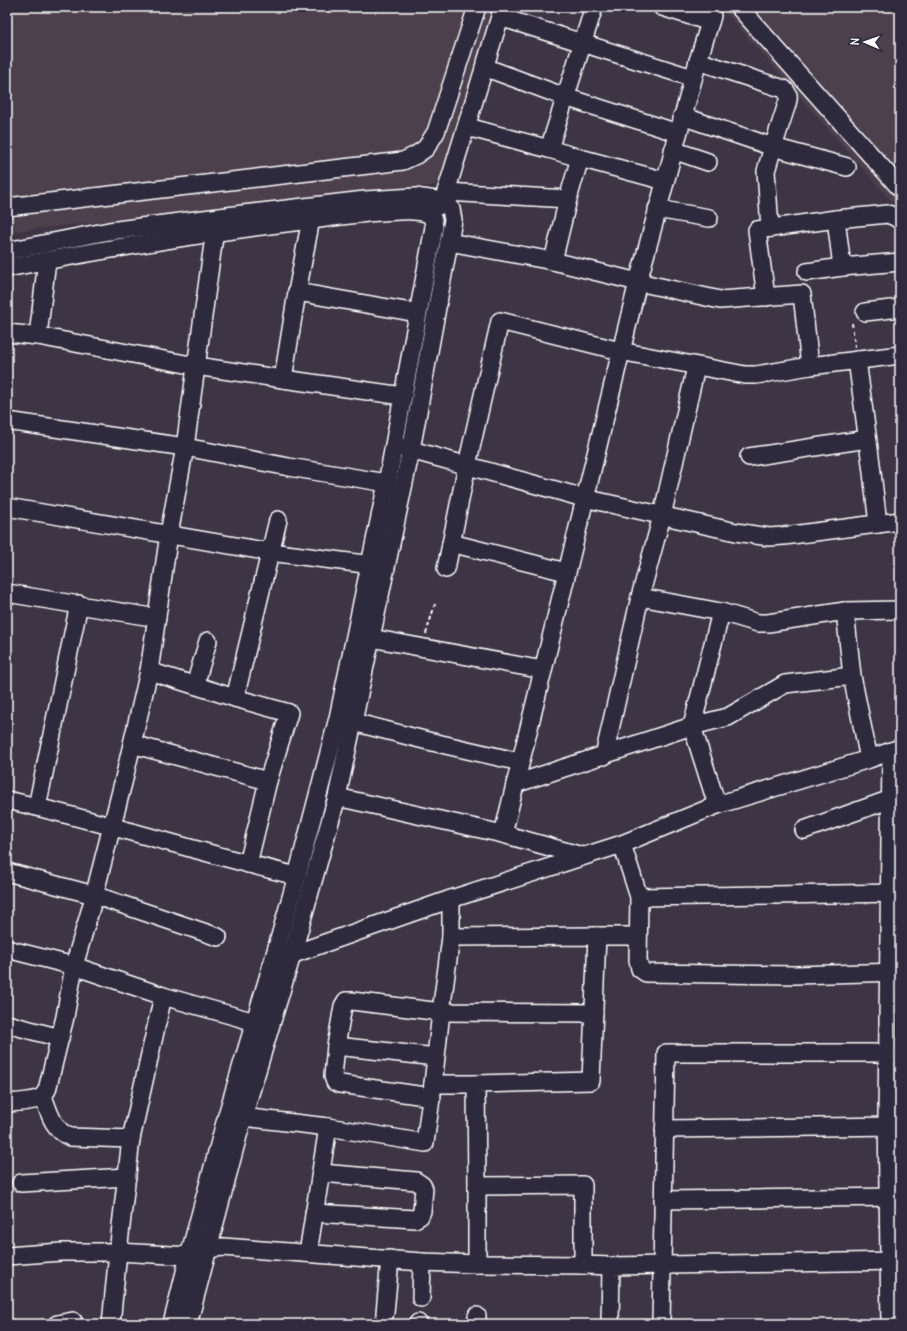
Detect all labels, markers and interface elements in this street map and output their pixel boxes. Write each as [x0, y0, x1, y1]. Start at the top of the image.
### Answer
north arrow [845, 22, 885, 62]
text: N [848, 38, 862, 46]

